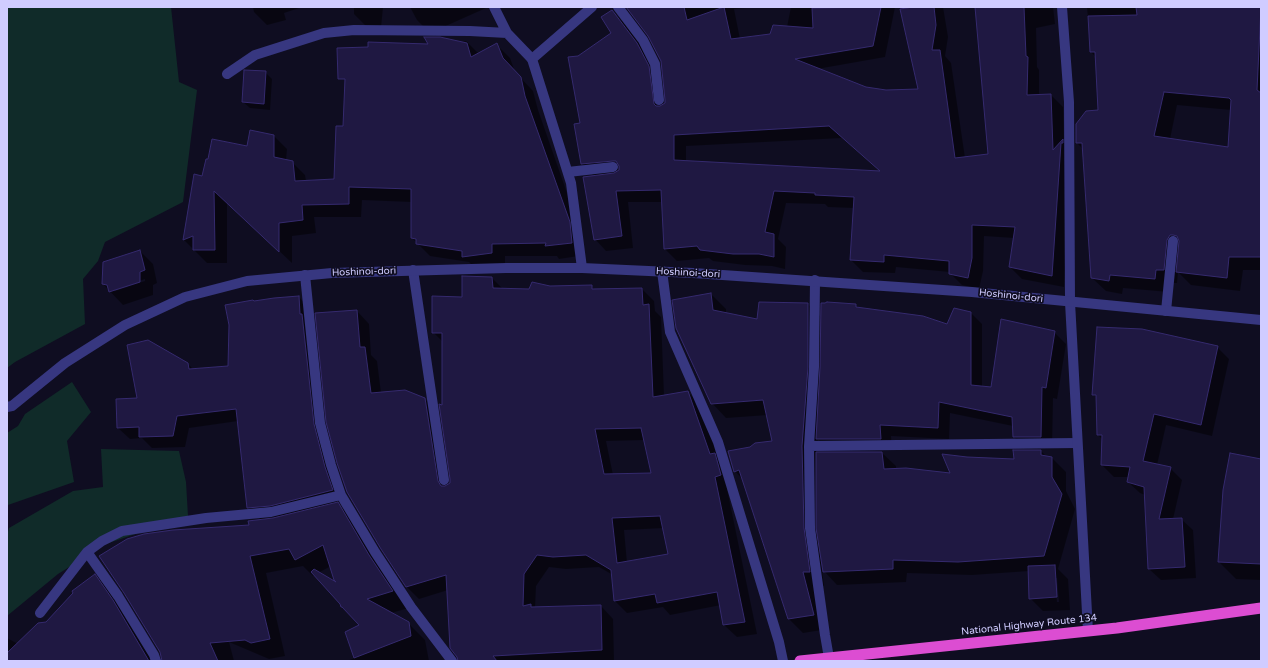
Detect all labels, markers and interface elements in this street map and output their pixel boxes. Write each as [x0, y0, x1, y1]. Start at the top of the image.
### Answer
street label: Hoshinoi-dori [332, 265, 396, 279]
street label: Hoshinoi-dori [656, 265, 720, 281]
street label: Hoshinoi-dori [978, 287, 1044, 305]
street label: National Highway Route 134 [961, 612, 1097, 638]

